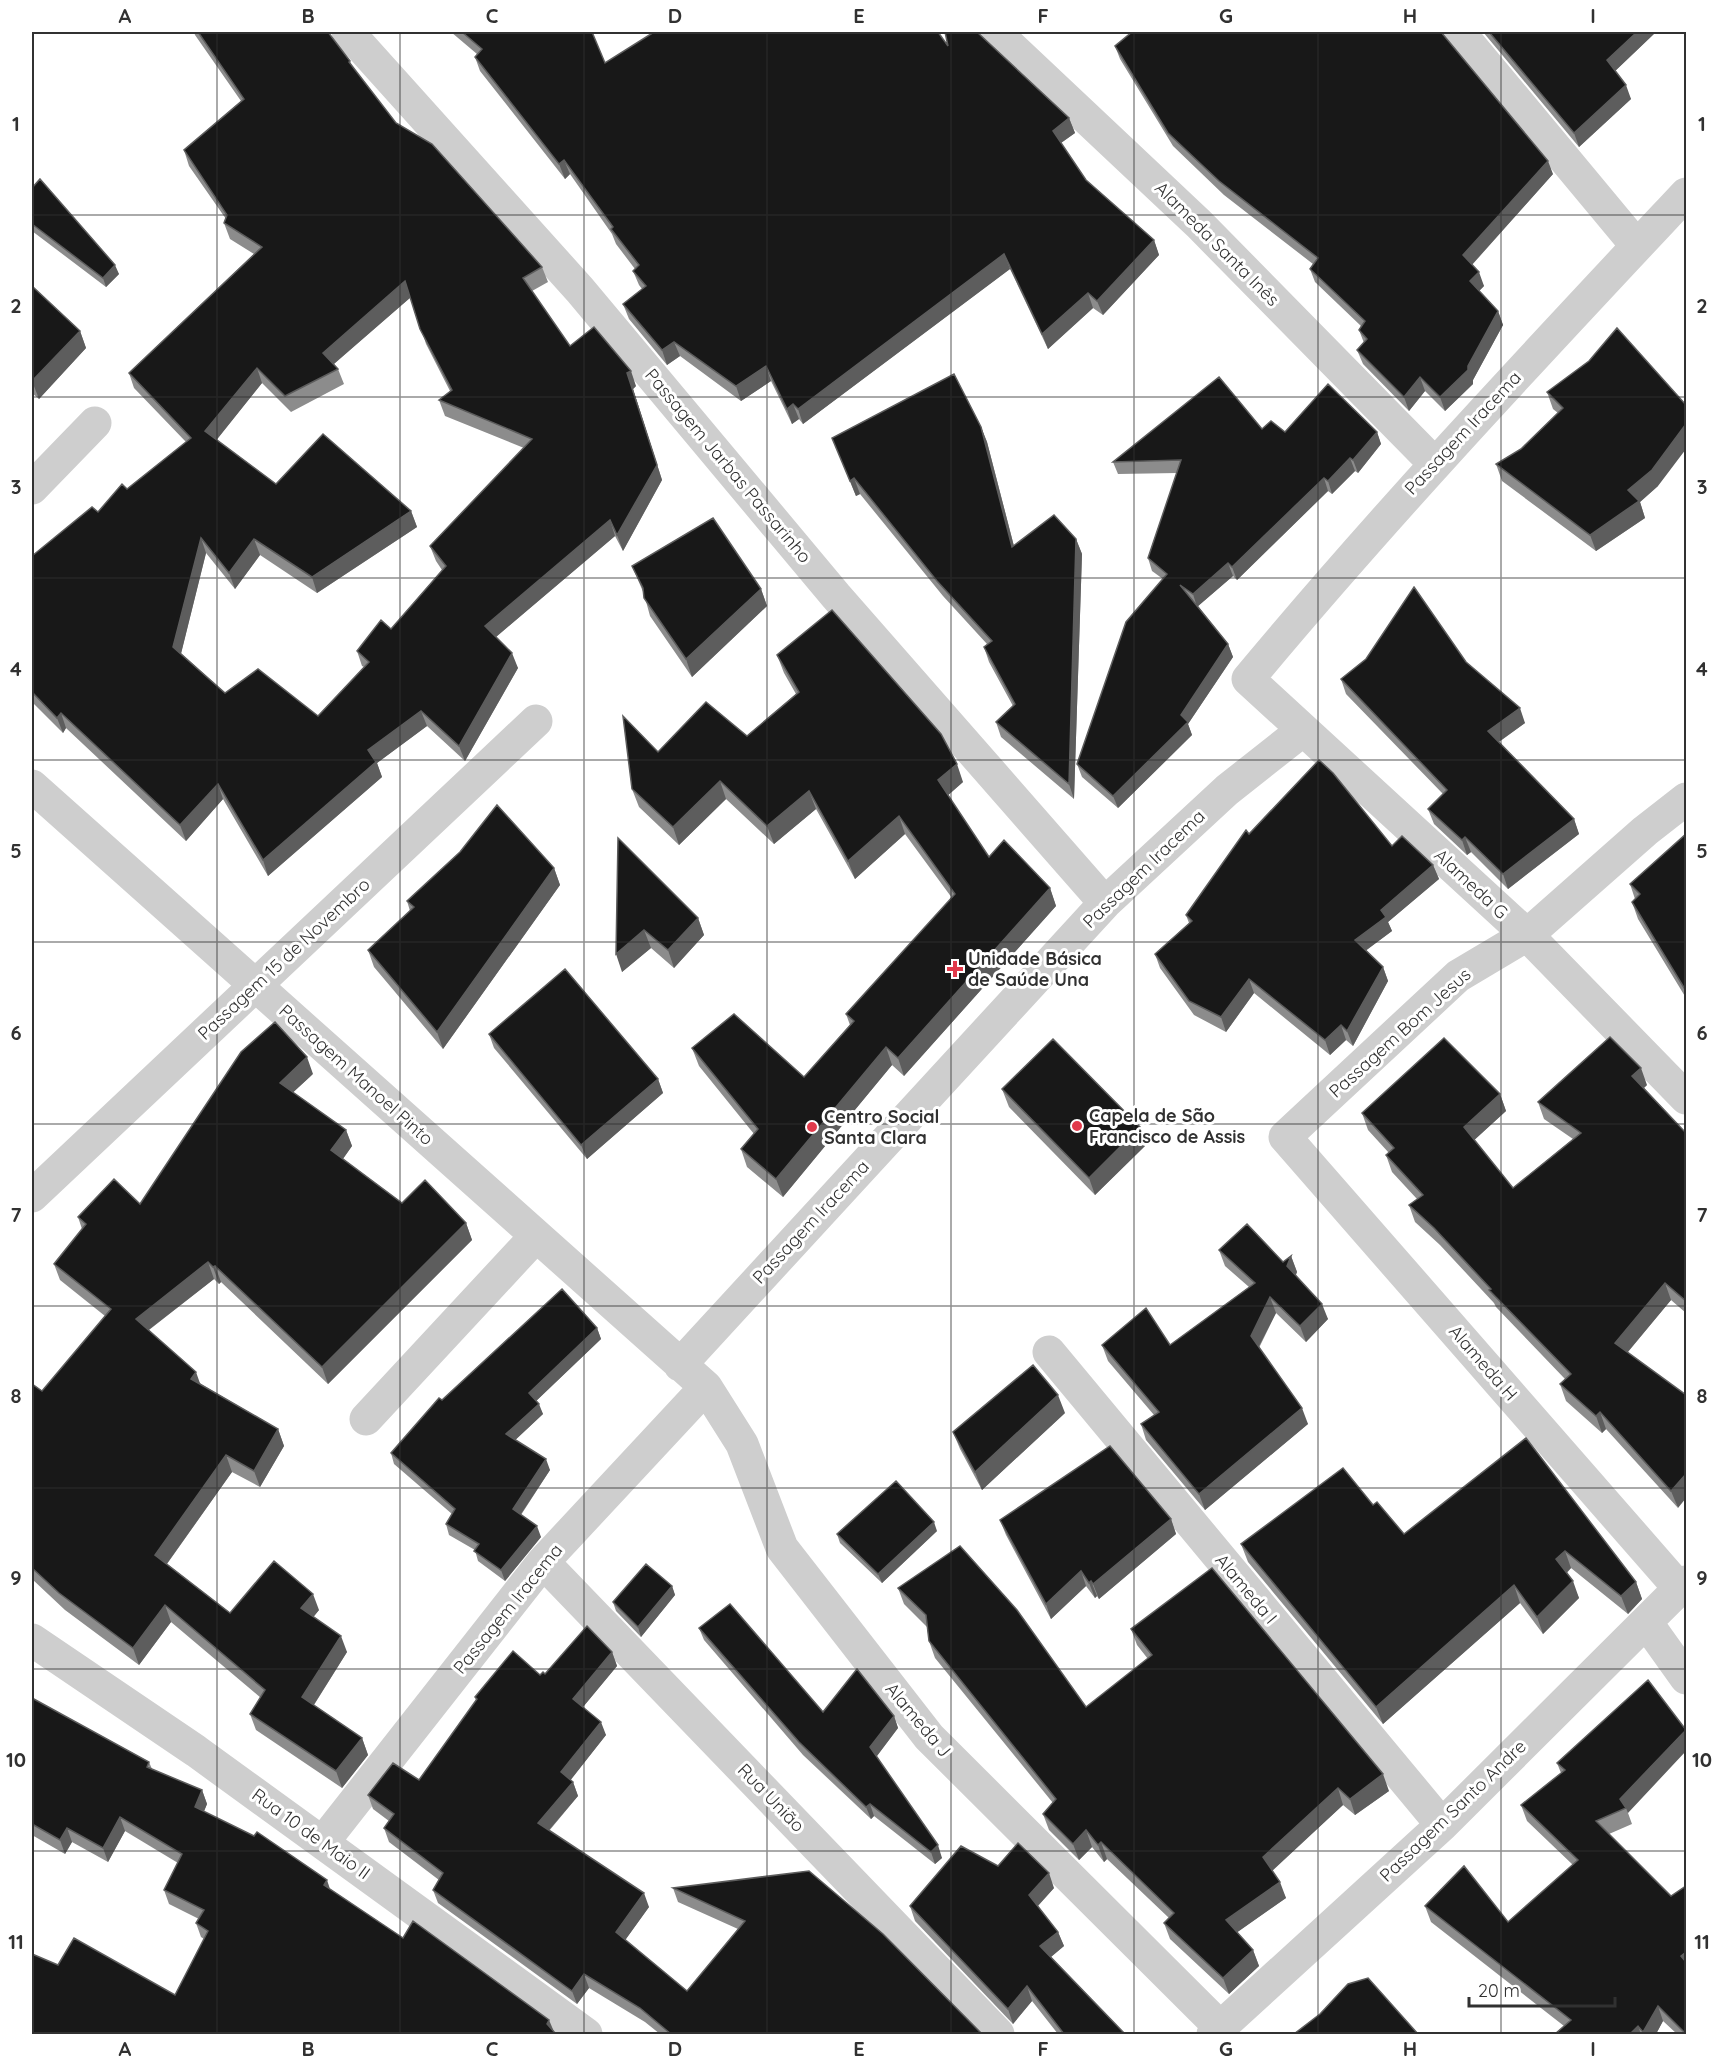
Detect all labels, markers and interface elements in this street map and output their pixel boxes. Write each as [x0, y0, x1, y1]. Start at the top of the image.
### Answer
text: A [119, 3, 132, 28]
text: B [301, 3, 315, 28]
text: C [486, 3, 499, 28]
text: D [668, 3, 682, 28]
text: E [853, 3, 865, 28]
text: F [1037, 3, 1049, 28]
text: G [1219, 3, 1233, 28]
text: H [1403, 3, 1417, 28]
text: I [1590, 3, 1596, 28]
text: 1 [12, 111, 20, 136]
text: 1 [1698, 111, 1706, 136]
street label: Alameda Santa Inês [1150, 177, 1284, 311]
text: 2 [10, 293, 22, 318]
text: 2 [1696, 293, 1708, 318]
street label: Passagem Jarbas Passarinho [640, 364, 817, 568]
street label: Passagem Iracema [1399, 366, 1526, 499]
text: 3 [11, 474, 21, 499]
text: 3 [1697, 474, 1707, 499]
text: 4 [10, 656, 22, 681]
text: 4 [1696, 656, 1708, 681]
street label: Passagem Iracema [1078, 805, 1209, 933]
text: 5 [10, 838, 22, 863]
text: 5 [1696, 838, 1708, 863]
street label: Alameda G [1430, 844, 1513, 924]
street label: Passagem 15 de Novembro [193, 873, 375, 1045]
place label: Unidade Básica de Saúde Una [968, 947, 1102, 991]
marker: Unidade Básica de Saúde Una [946, 960, 964, 978]
street label: Passagem Bom Jesus [1324, 963, 1475, 1103]
street label: Passagem Manoel Pinto [274, 999, 438, 1150]
text: 6 [10, 1020, 22, 1045]
text: 6 [1696, 1020, 1708, 1045]
place label: Capela de São Francisco de Assis [1089, 1104, 1246, 1148]
place label: Centro Social Santa Clara [824, 1105, 939, 1149]
marker: Capela de São Francisco de Assis [1070, 1119, 1084, 1133]
marker: Centro Social Santa Clara [805, 1120, 819, 1134]
street label: Passagem Iracema [747, 1155, 874, 1288]
text: 7 [11, 1202, 22, 1227]
text: 7 [1697, 1202, 1708, 1227]
street label: Alameda H [1444, 1320, 1523, 1405]
text: 8 [11, 1383, 22, 1408]
text: 8 [1697, 1383, 1708, 1408]
street label: Passagem Iracema [448, 1539, 567, 1678]
street label: Alameda I [1210, 1549, 1282, 1628]
text: 9 [10, 1565, 22, 1590]
text: 9 [1696, 1565, 1708, 1590]
street label: Alameda J [881, 1678, 956, 1762]
street label: Passagem Santo Andre [1375, 1735, 1531, 1887]
text: 10 [6, 1747, 26, 1772]
text: 10 [1692, 1747, 1712, 1772]
street label: Rua União [733, 1758, 810, 1837]
street label: Rua 10 de Maio II [248, 1783, 375, 1884]
text: 11 [8, 1929, 24, 1954]
text: 11 [1694, 1929, 1710, 1954]
scale bar [1469, 1970, 1614, 2008]
text: 20 m [1478, 1979, 1520, 2002]
text: A [119, 2036, 132, 2061]
text: B [301, 2036, 315, 2061]
text: C [486, 2036, 499, 2061]
text: D [668, 2036, 682, 2061]
text: E [853, 2036, 865, 2061]
text: F [1037, 2036, 1049, 2061]
text: G [1219, 2036, 1233, 2061]
text: H [1403, 2036, 1417, 2061]
text: I [1590, 2036, 1596, 2061]

